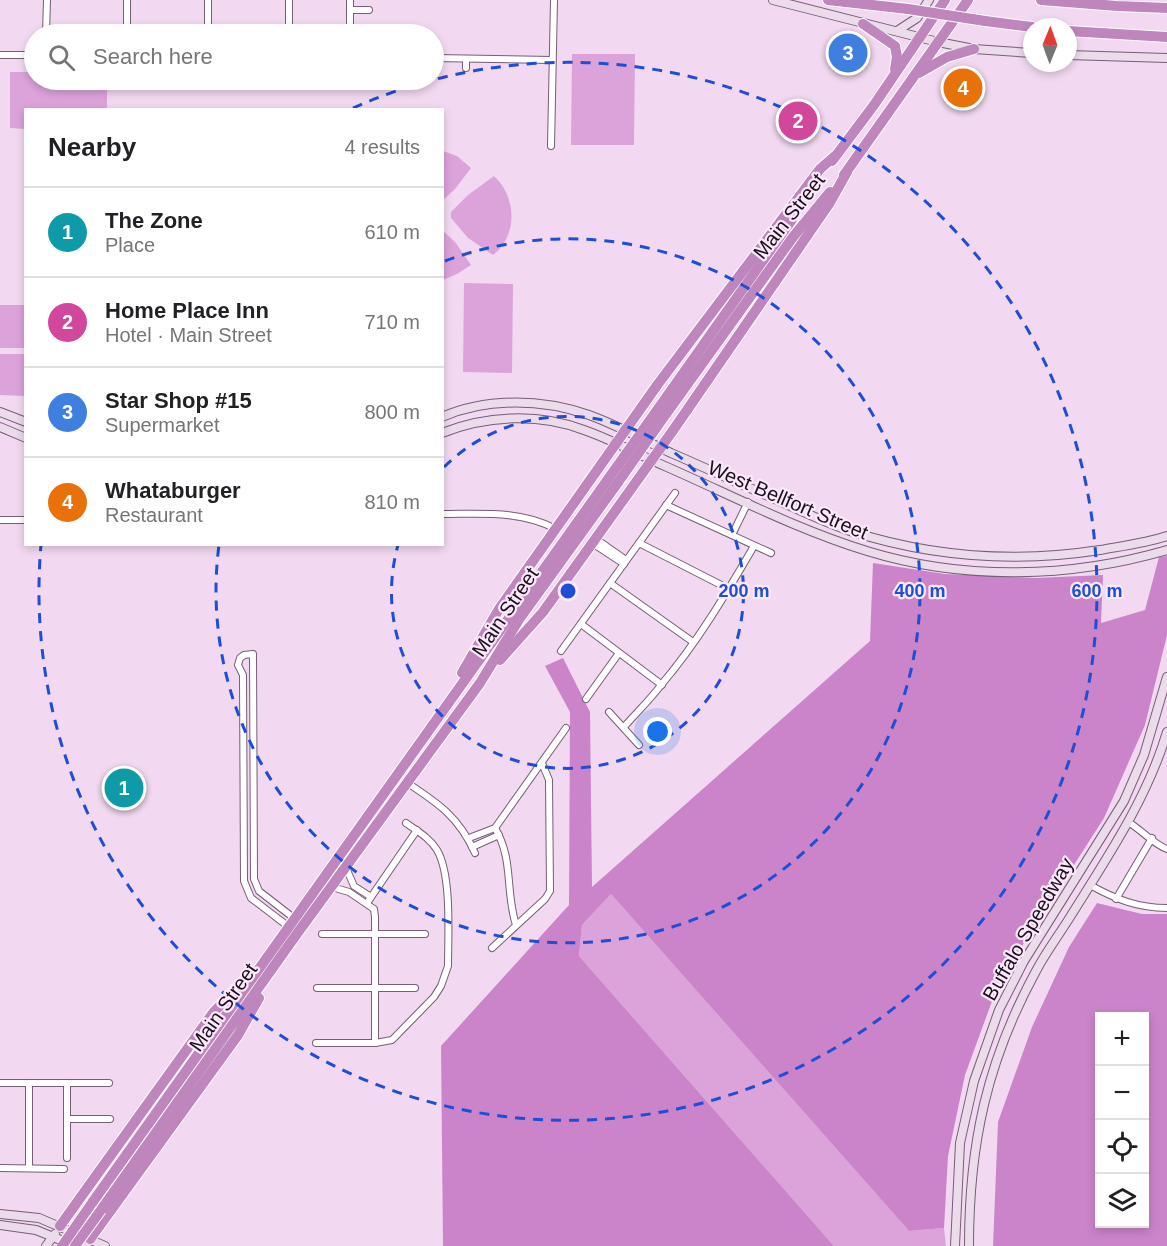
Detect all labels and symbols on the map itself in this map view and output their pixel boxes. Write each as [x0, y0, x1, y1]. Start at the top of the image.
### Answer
north arrow [1023, 18, 1077, 72]
pin: 3 [828, 31, 868, 76]
pin: 4 [944, 66, 982, 110]
pin: 2 [778, 98, 818, 144]
street label: Main Street [749, 169, 829, 263]
street label: West Bellfort Street [705, 456, 872, 544]
street label: Main Street [467, 563, 543, 661]
centre of rings [558, 581, 578, 601]
text: 200 m [718, 581, 770, 601]
text: 400 m [894, 581, 946, 601]
text: 600 m [1071, 581, 1123, 601]
your location [643, 717, 672, 746]
pin: 1 [104, 766, 144, 810]
street label: Buffalo Speedway [978, 854, 1078, 1004]
street label: Main Street [185, 958, 262, 1055]

